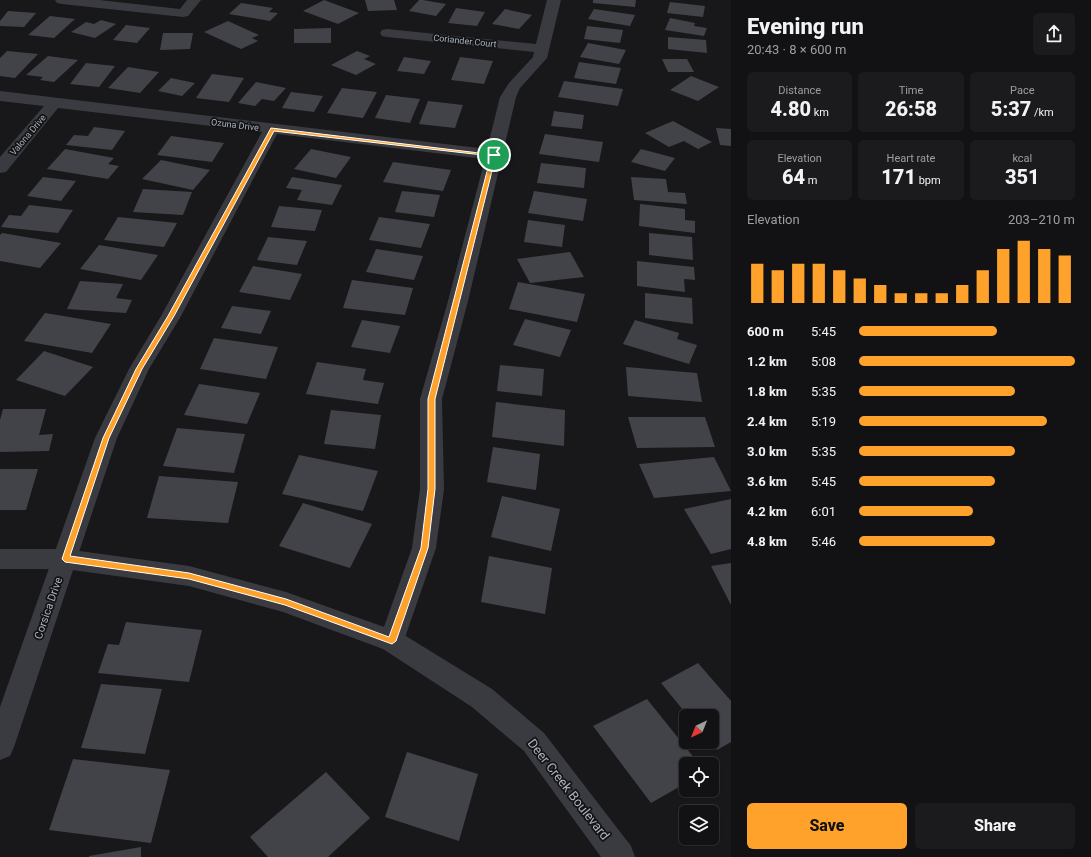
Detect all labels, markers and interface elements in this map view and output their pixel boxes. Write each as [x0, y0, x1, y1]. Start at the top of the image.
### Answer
button: share [1033, 13, 1075, 55]
text: Evening run [747, 14, 864, 39]
street label: Coriander Court [433, 33, 497, 49]
text: 20:43 · 8 × 600 m [747, 42, 846, 57]
text: Distance [778, 84, 821, 97]
text: Time [899, 84, 923, 97]
text: Pace [1010, 84, 1035, 97]
text: 4.80 [770, 97, 811, 121]
text: 26:58 [885, 97, 937, 121]
text: 5:37 [991, 97, 1031, 121]
text: km [811, 106, 829, 119]
text: /km [1031, 106, 1054, 119]
street label: Valona Drive [8, 112, 48, 157]
street label: Ozuna Drive [211, 117, 260, 133]
pin [477, 138, 511, 172]
icon: arrive [483, 144, 505, 166]
text: Elevation [777, 152, 822, 165]
text: Heart rate [887, 152, 935, 165]
text: kcal [1012, 152, 1032, 165]
text: 64 [782, 165, 805, 189]
text: 171 [881, 165, 916, 189]
text: 351 [1005, 165, 1040, 189]
text: m [805, 174, 817, 187]
text: bpm [916, 174, 941, 187]
text: Elevation [747, 212, 800, 227]
text: 203–210 m [1008, 212, 1075, 227]
text: 600 m [747, 324, 784, 339]
text: 5:45 [811, 324, 836, 339]
text: 1.2 km [747, 354, 787, 369]
text: 5:08 [811, 354, 836, 369]
text: 1.8 km [747, 384, 787, 399]
text: 5:35 [811, 384, 836, 399]
text: 2.4 km [747, 414, 787, 429]
text: 5:19 [811, 414, 836, 429]
text: 3.0 km [747, 444, 787, 459]
text: 5:35 [811, 444, 836, 459]
text: 3.6 km [747, 474, 787, 489]
text: 5:45 [811, 474, 836, 489]
text: 4.2 km [747, 504, 787, 519]
text: 6:01 [811, 504, 836, 519]
text: 4.8 km [747, 534, 787, 549]
text: 5:46 [811, 534, 836, 549]
street label: Corsica Drive [32, 575, 65, 641]
north arrow [679, 709, 719, 749]
map controls [679, 709, 719, 845]
street label: Deer Creek Boulevard [525, 736, 613, 843]
button: locate [679, 757, 719, 797]
button: Save [747, 803, 907, 849]
button: Share [915, 803, 1075, 849]
button: layers [679, 805, 719, 845]

